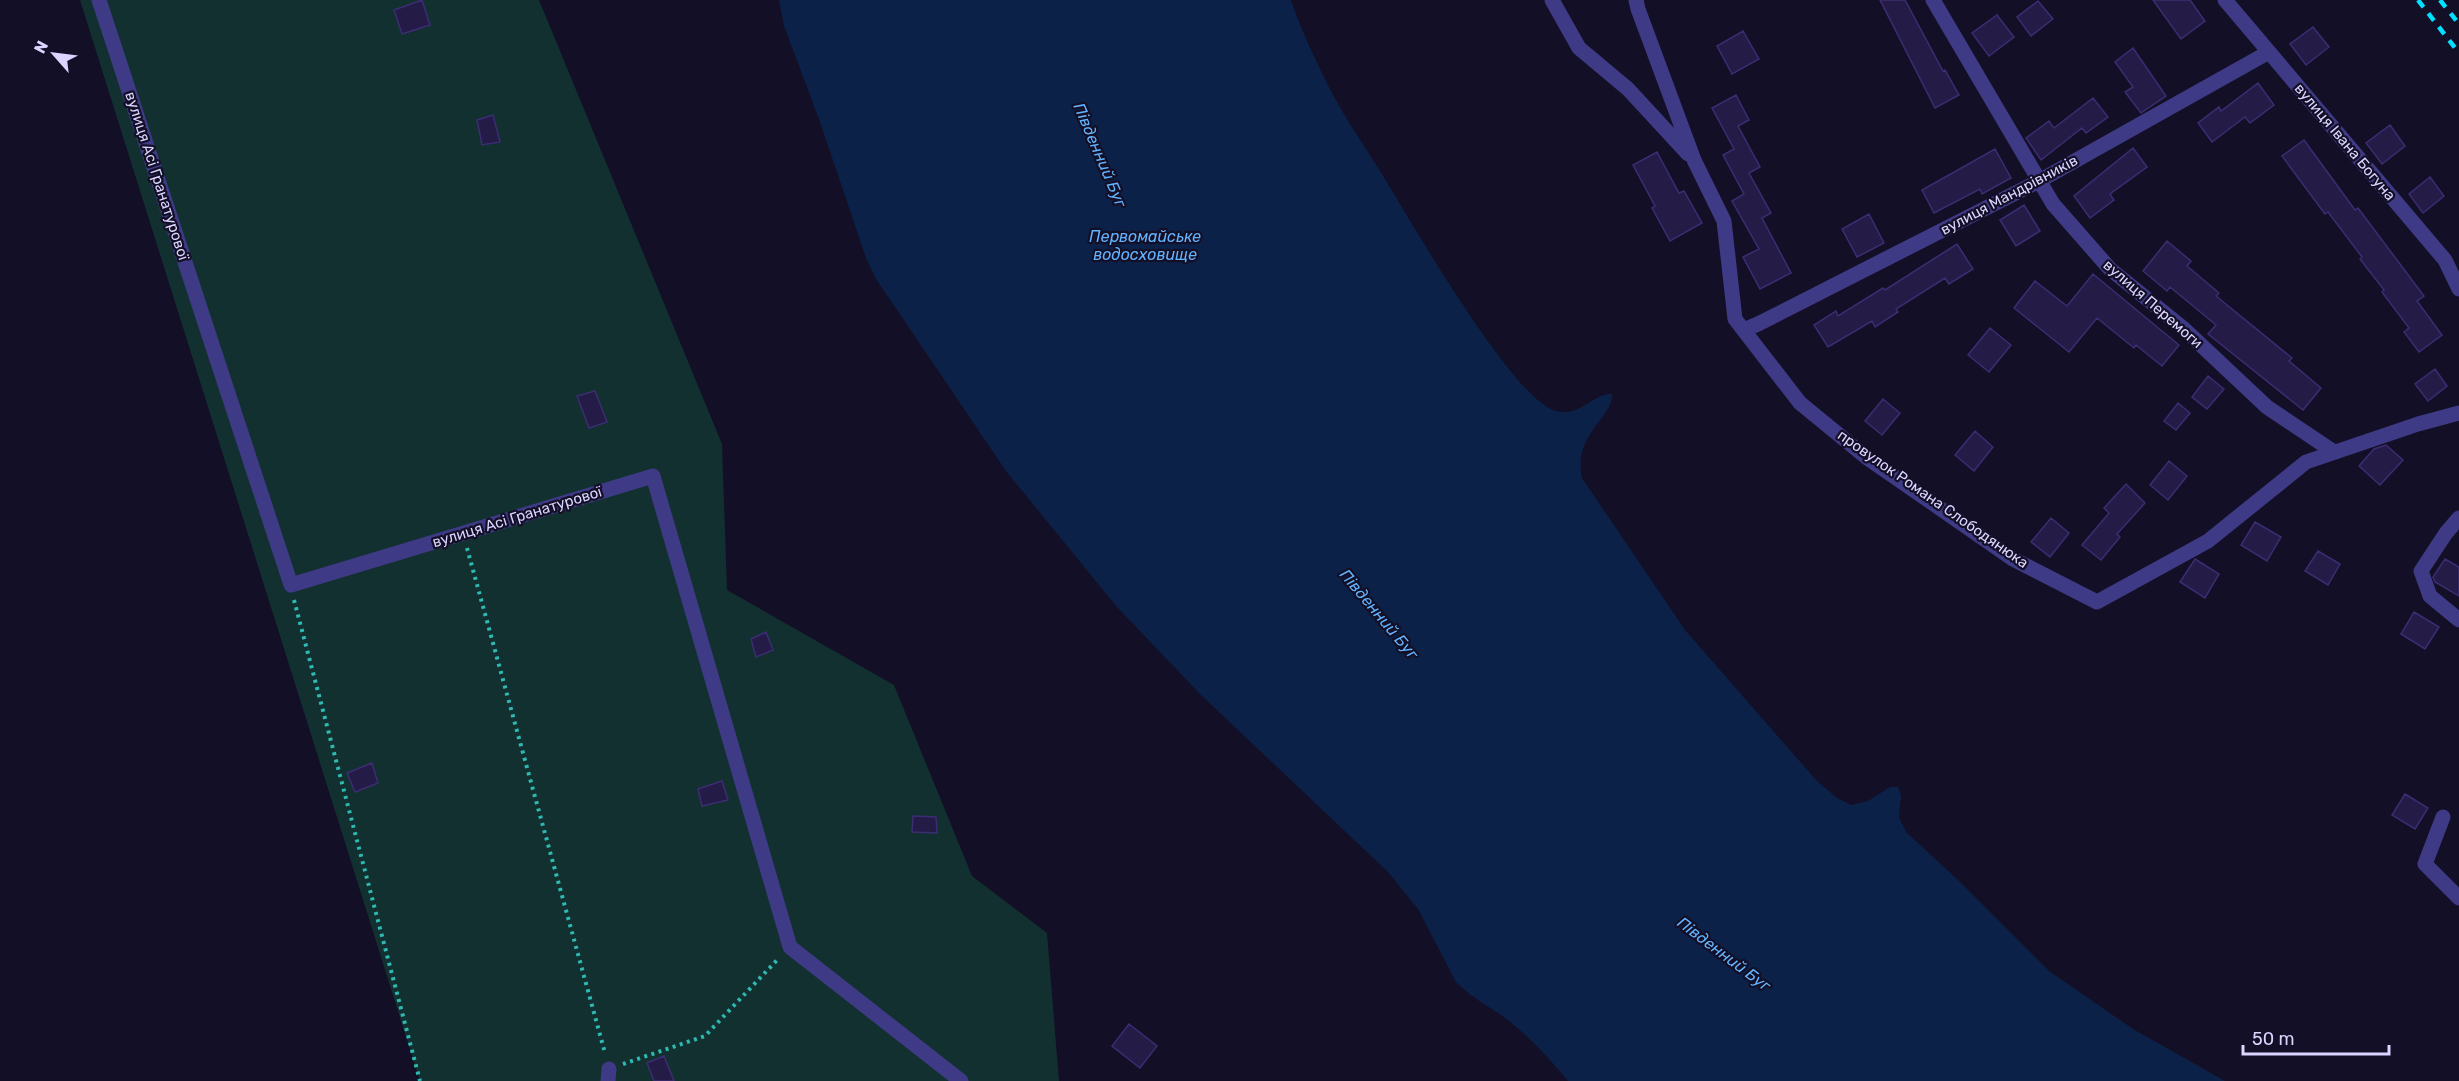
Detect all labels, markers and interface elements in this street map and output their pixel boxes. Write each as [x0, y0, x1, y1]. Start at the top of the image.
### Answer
north arrow [24, 24, 84, 84]
text: N [30, 38, 52, 57]
street label: вулиця Івана Богуна [2291, 80, 2399, 204]
street label: вулиця Асі Гранатурової [121, 89, 193, 263]
water label: Південний Буг [1069, 100, 1131, 211]
street label: вулиця Мандрівників [1937, 151, 2081, 239]
water label: Первомайське водосховище [1089, 227, 1201, 264]
street label: вулиця Перемоги [2100, 256, 2206, 352]
street label: провулок Романа Слободянюка [1834, 426, 2032, 572]
street label: вулиця Асі Гранатурової [430, 483, 604, 551]
water label: Південний Буг [1336, 565, 1423, 664]
water label: Південний Буг [1674, 913, 1775, 996]
scale bar [2243, 1018, 2388, 1056]
text: 50 m [2252, 1028, 2295, 1050]

